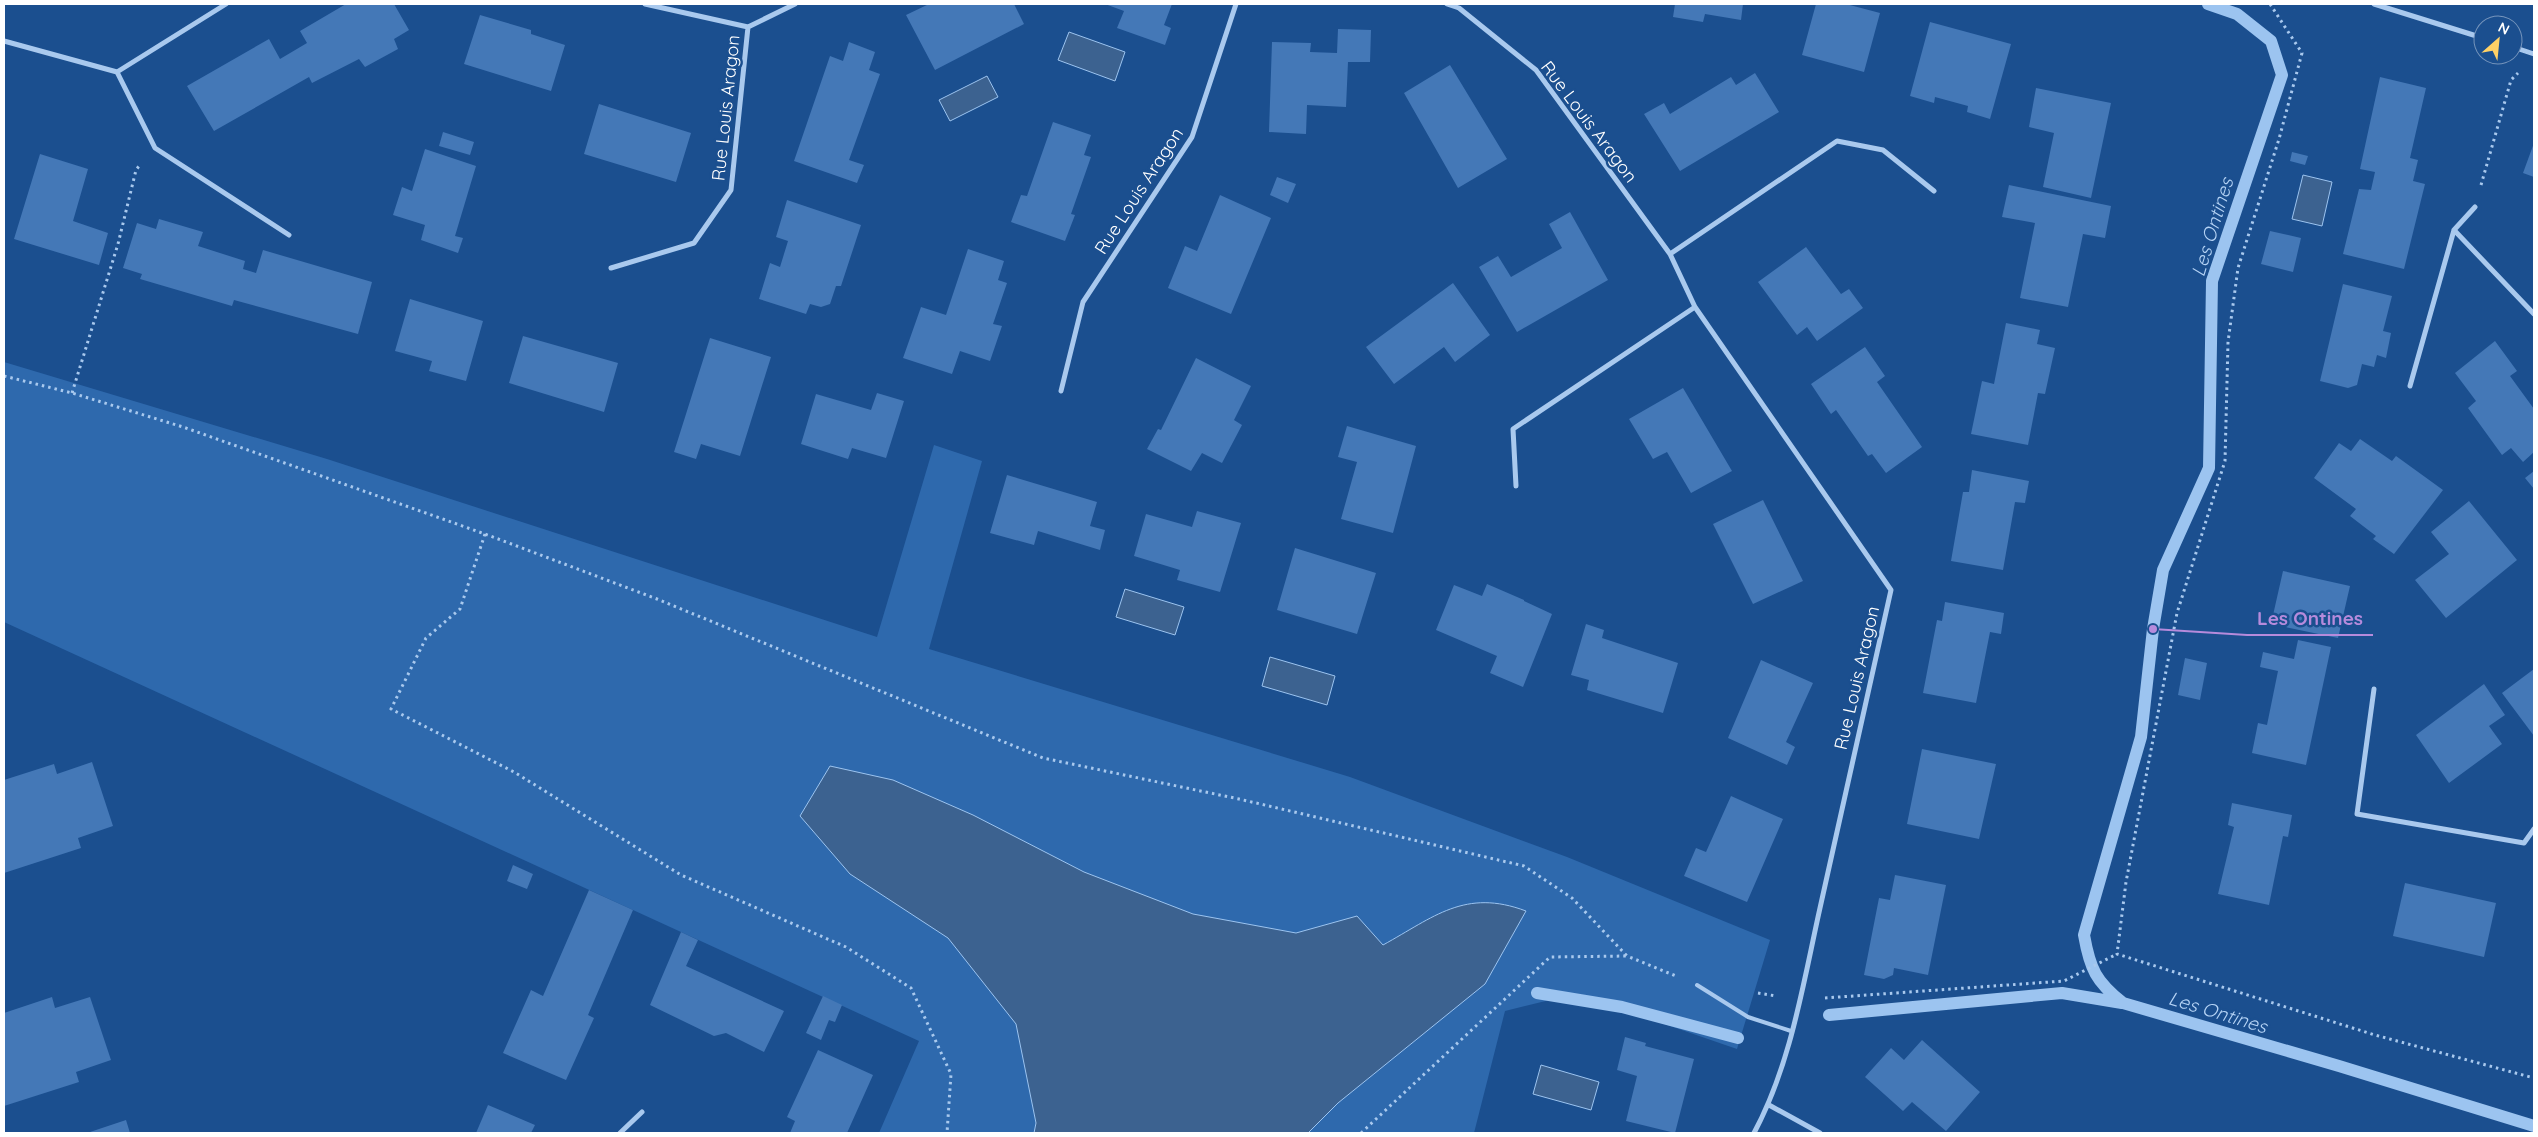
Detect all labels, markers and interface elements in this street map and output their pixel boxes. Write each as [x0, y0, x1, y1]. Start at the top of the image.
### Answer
north arrow [2473, 15, 2523, 65]
text: N [2495, 18, 2513, 39]
street label: Rue Louis Aragon [706, 34, 745, 182]
street label: Rue Louis Aragon [1536, 56, 1643, 187]
street label: Rue Louis Aragon [1089, 123, 1188, 258]
water label: Les Ontines [2186, 174, 2239, 279]
callout: Les Ontines [2247, 601, 2373, 635]
street label: Rue Louis Aragon [1829, 604, 1884, 752]
text: Les Ontines [2257, 606, 2363, 630]
water label: Les Ontines [2166, 986, 2271, 1039]

